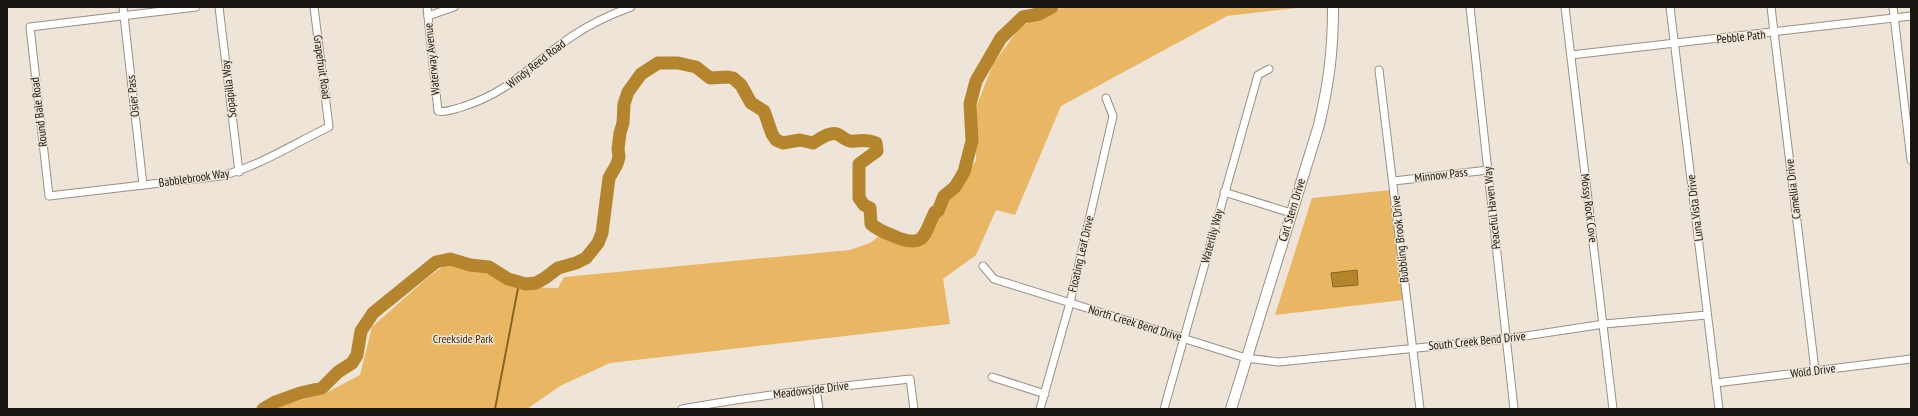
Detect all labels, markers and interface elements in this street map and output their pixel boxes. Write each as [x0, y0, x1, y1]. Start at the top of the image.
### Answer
street label: Waterway Avenue [420, 22, 443, 96]
street label: Pebble Path [1716, 26, 1766, 47]
street label: Grapefruit Road [311, 34, 334, 100]
street label: Windy Reed Road [503, 36, 568, 91]
street label: Sopapilla Way [217, 59, 239, 119]
street label: Osier Pass [123, 74, 142, 118]
street label: Round Bale Road [27, 76, 50, 148]
street label: Camellia Drive [1781, 158, 1804, 220]
street label: Minnow Pass [1414, 164, 1468, 185]
street label: Babblebrook Way [158, 165, 231, 190]
street label: Peaceful Haven Way [1480, 166, 1503, 250]
street label: Mossy Rock Cove [1578, 173, 1601, 243]
street label: Luna Vista Drive [1683, 174, 1706, 242]
street label: Carl Stern Drive [1275, 177, 1308, 243]
street label: Bubbling Brook Drive [1387, 195, 1412, 283]
street label: Waterlily Way [1197, 207, 1226, 265]
street label: Floating Leaf Drive [1064, 214, 1097, 294]
street label: North Creek Bend Drive [1087, 301, 1184, 344]
street label: South Creek Bend Drive [1428, 328, 1526, 353]
park label: Creekside Park [433, 331, 493, 346]
street label: Wold Drive [1790, 360, 1836, 381]
street label: Meadowside Drive [772, 377, 850, 402]

